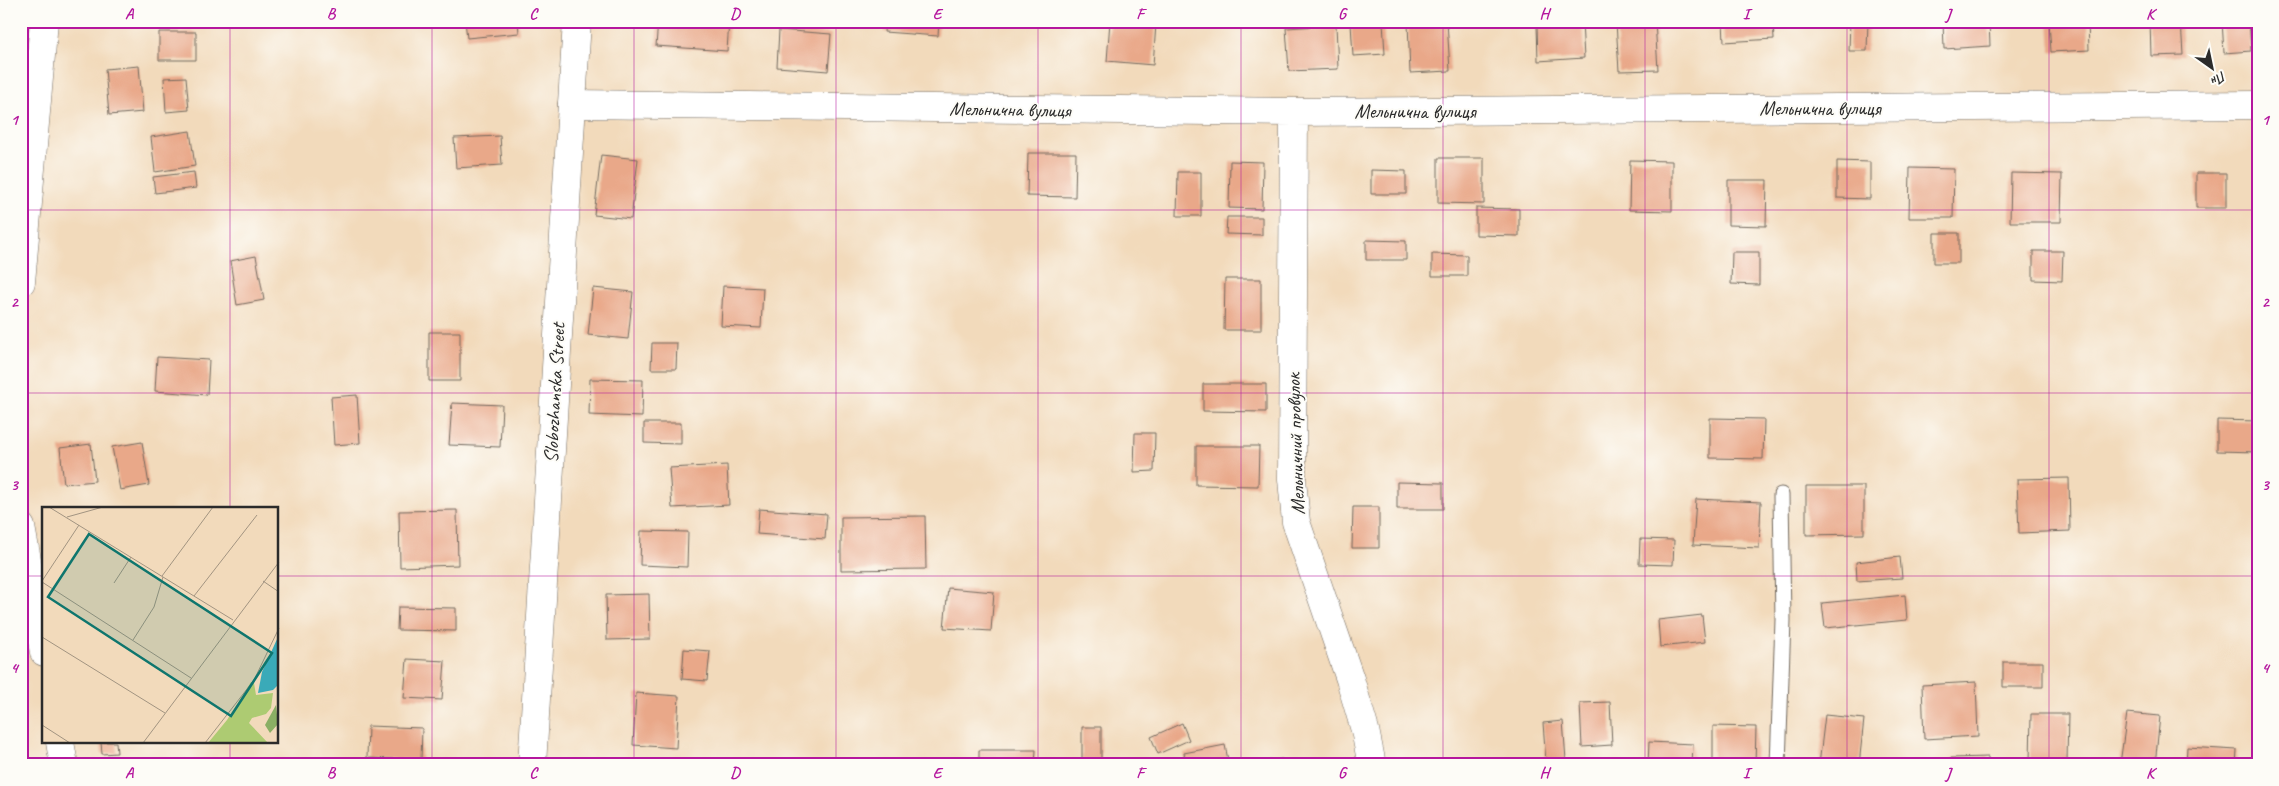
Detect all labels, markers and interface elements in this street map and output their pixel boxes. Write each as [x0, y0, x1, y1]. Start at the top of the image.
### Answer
text: A [125, 4, 135, 24]
text: B [327, 4, 337, 24]
text: C [529, 4, 539, 24]
text: D [730, 4, 741, 24]
text: E [933, 4, 944, 24]
text: F [1136, 4, 1147, 24]
text: G [1338, 4, 1348, 24]
text: H [1539, 4, 1551, 24]
text: I [1743, 4, 1753, 24]
text: J [1944, 4, 1953, 24]
text: K [2146, 4, 2158, 24]
north arrow [2186, 42, 2236, 92]
text: Пн [2207, 67, 2230, 90]
street label: Мельнична вулиця [949, 96, 1073, 123]
street label: Мельнична вулиця [1759, 96, 1883, 121]
street label: Мельнична вулиця [1354, 99, 1478, 124]
text: 1 [10, 110, 19, 130]
text: 1 [2261, 110, 2270, 130]
text: 2 [10, 292, 19, 312]
text: 2 [2261, 292, 2270, 312]
street label: Slobozhanska Street [538, 320, 571, 464]
street label: Мельничний провулок [1280, 371, 1310, 515]
text: 3 [10, 475, 19, 495]
text: 3 [2261, 475, 2270, 495]
inset map [42, 507, 279, 744]
text: 4 [10, 658, 19, 678]
text: 4 [2261, 658, 2270, 678]
text: A [125, 763, 135, 783]
text: B [327, 763, 337, 783]
text: C [529, 763, 539, 783]
text: D [730, 763, 741, 783]
text: E [933, 763, 944, 783]
text: F [1136, 763, 1147, 783]
text: G [1338, 763, 1348, 783]
text: H [1539, 763, 1551, 783]
text: I [1743, 763, 1753, 783]
text: J [1944, 763, 1953, 783]
text: K [2146, 763, 2158, 783]

